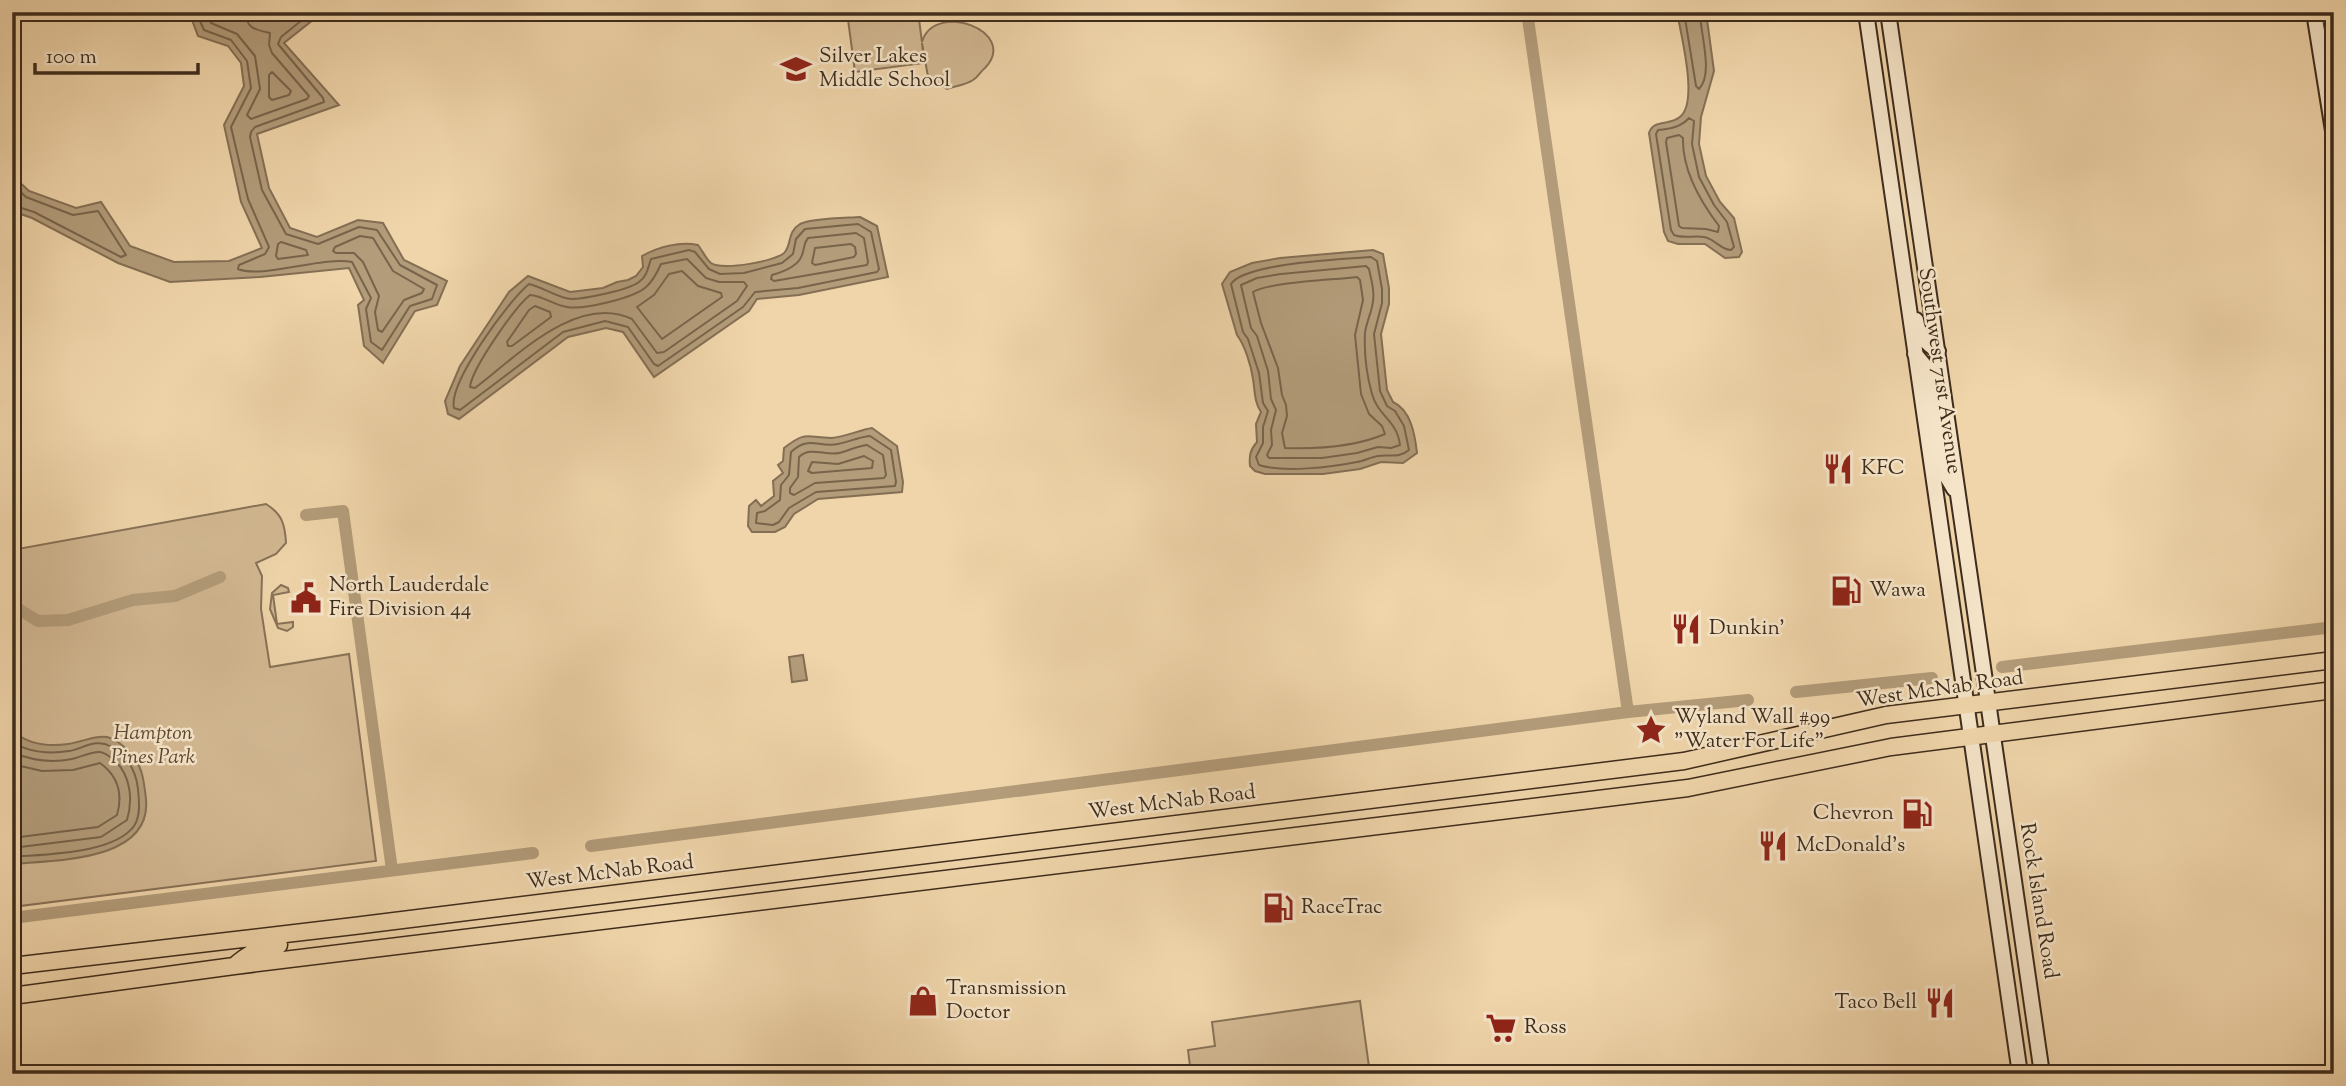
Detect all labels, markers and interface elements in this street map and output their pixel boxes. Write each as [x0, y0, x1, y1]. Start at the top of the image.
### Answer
scale bar [35, 32, 198, 76]
place label: Silver Lakes Middle School [819, 42, 950, 96]
text: 100 m [46, 43, 97, 73]
school or university icon: Silver Lakes Middle School [779, 52, 813, 86]
street label: Southwest 71st Avenue [1910, 266, 1968, 476]
restaurant icon: KFC [1821, 452, 1855, 486]
place label: KFC [1861, 454, 1905, 484]
place label: North Lauderdale Fire Division 44 [329, 571, 489, 625]
fuel station icon: Wawa [1829, 574, 1863, 608]
place label: Wawa [1869, 576, 1926, 606]
public building icon: North Lauderdale Fire Division 44 [289, 581, 323, 615]
restaurant icon: Dunkin' [1669, 612, 1703, 646]
place label: Dunkin' [1709, 614, 1785, 644]
street label: West McNab Road [1855, 663, 2026, 717]
place label: Wyland Wall #99 "Water For Life" [1674, 703, 1830, 757]
place icon: Wyland Wall #99 "Water For Life" [1634, 713, 1668, 747]
park label: Hampton Pines Park [111, 719, 196, 773]
street label: West McNab Road [1087, 778, 1258, 828]
fuel station icon: Chevron [1900, 797, 1934, 831]
place label: Chevron [1813, 799, 1894, 829]
street label: Rock Island Road [2011, 821, 2065, 981]
restaurant icon: McDonald's [1756, 829, 1790, 863]
place label: McDonald's [1796, 831, 1905, 861]
street label: West McNab Road [525, 848, 696, 898]
fuel station icon: RaceTrac [1261, 891, 1295, 925]
place label: RaceTrac [1301, 893, 1383, 923]
place label: Transmission Doctor [946, 974, 1067, 1028]
shop icon: Transmission Doctor [906, 984, 940, 1018]
restaurant icon: Taco Bell [1923, 986, 1957, 1020]
place label: Taco Bell [1835, 988, 1917, 1018]
supermarket icon: Ross [1484, 1011, 1518, 1045]
place label: Ross [1524, 1013, 1566, 1043]

